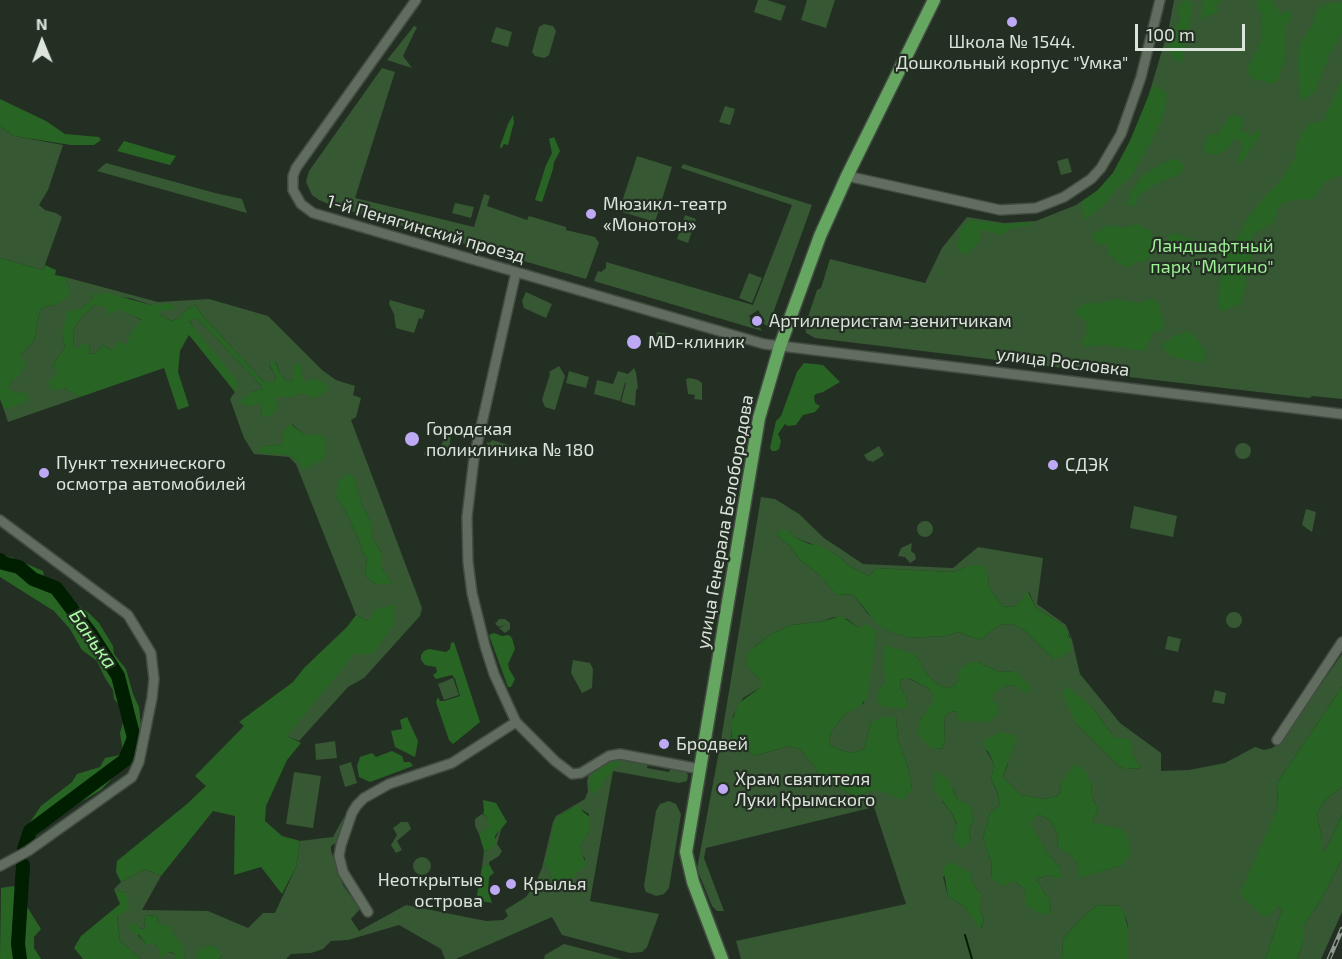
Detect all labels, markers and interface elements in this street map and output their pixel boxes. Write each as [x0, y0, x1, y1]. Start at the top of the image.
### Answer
north arrow [12, 12, 72, 72]
scale bar [1138, 12, 1248, 50]
text: N [36, 14, 48, 33]
marker: Школа № 1544. Дошкольный корпус "Умка" [1005, 15, 1019, 29]
text: 100 m [1146, 23, 1195, 45]
place label: Школа № 1544. Дошкольный корпус "Умка" [896, 31, 1128, 74]
street label: 1-й Пенягинский проезд [324, 190, 528, 268]
place label: Мюзикл-театр «Монотон» [603, 193, 727, 236]
marker: Мюзикл-театр «Монотон» [584, 207, 598, 221]
park label: Ландшафтный парк "Митино" [1150, 235, 1274, 278]
place label: Артиллеристам-зенитчикам [769, 310, 1012, 332]
marker: Артиллеристам-зенитчикам [750, 314, 764, 328]
place label: MD-клиник [648, 331, 745, 353]
marker: MD-клиник [625, 333, 643, 351]
street label: улица Рословка [995, 343, 1131, 381]
street label: улица Генерала Белобородова [692, 393, 758, 651]
place label: Городская поликлиника № 180 [426, 418, 594, 460]
marker: Городская поликлиника № 180 [403, 430, 421, 448]
place label: Пункт технического осмотра автомобилей [56, 452, 246, 494]
place label: СДЭК [1065, 454, 1109, 476]
marker: СДЭК [1046, 458, 1060, 472]
marker: Пункт технического осмотра автомобилей [37, 466, 51, 480]
water label: Банька [64, 605, 122, 673]
place label: Бродвей [676, 733, 748, 755]
marker: Бродвей [657, 737, 671, 751]
place label: Храм святителя Луки Крымского [735, 768, 875, 810]
marker: Храм святителя Луки Крымского [716, 782, 730, 796]
place label: Неоткрытые острова [378, 869, 483, 912]
place label: Крылья [523, 873, 586, 895]
marker: Крылья [504, 877, 518, 891]
marker: Неоткрытые острова [488, 883, 502, 897]

